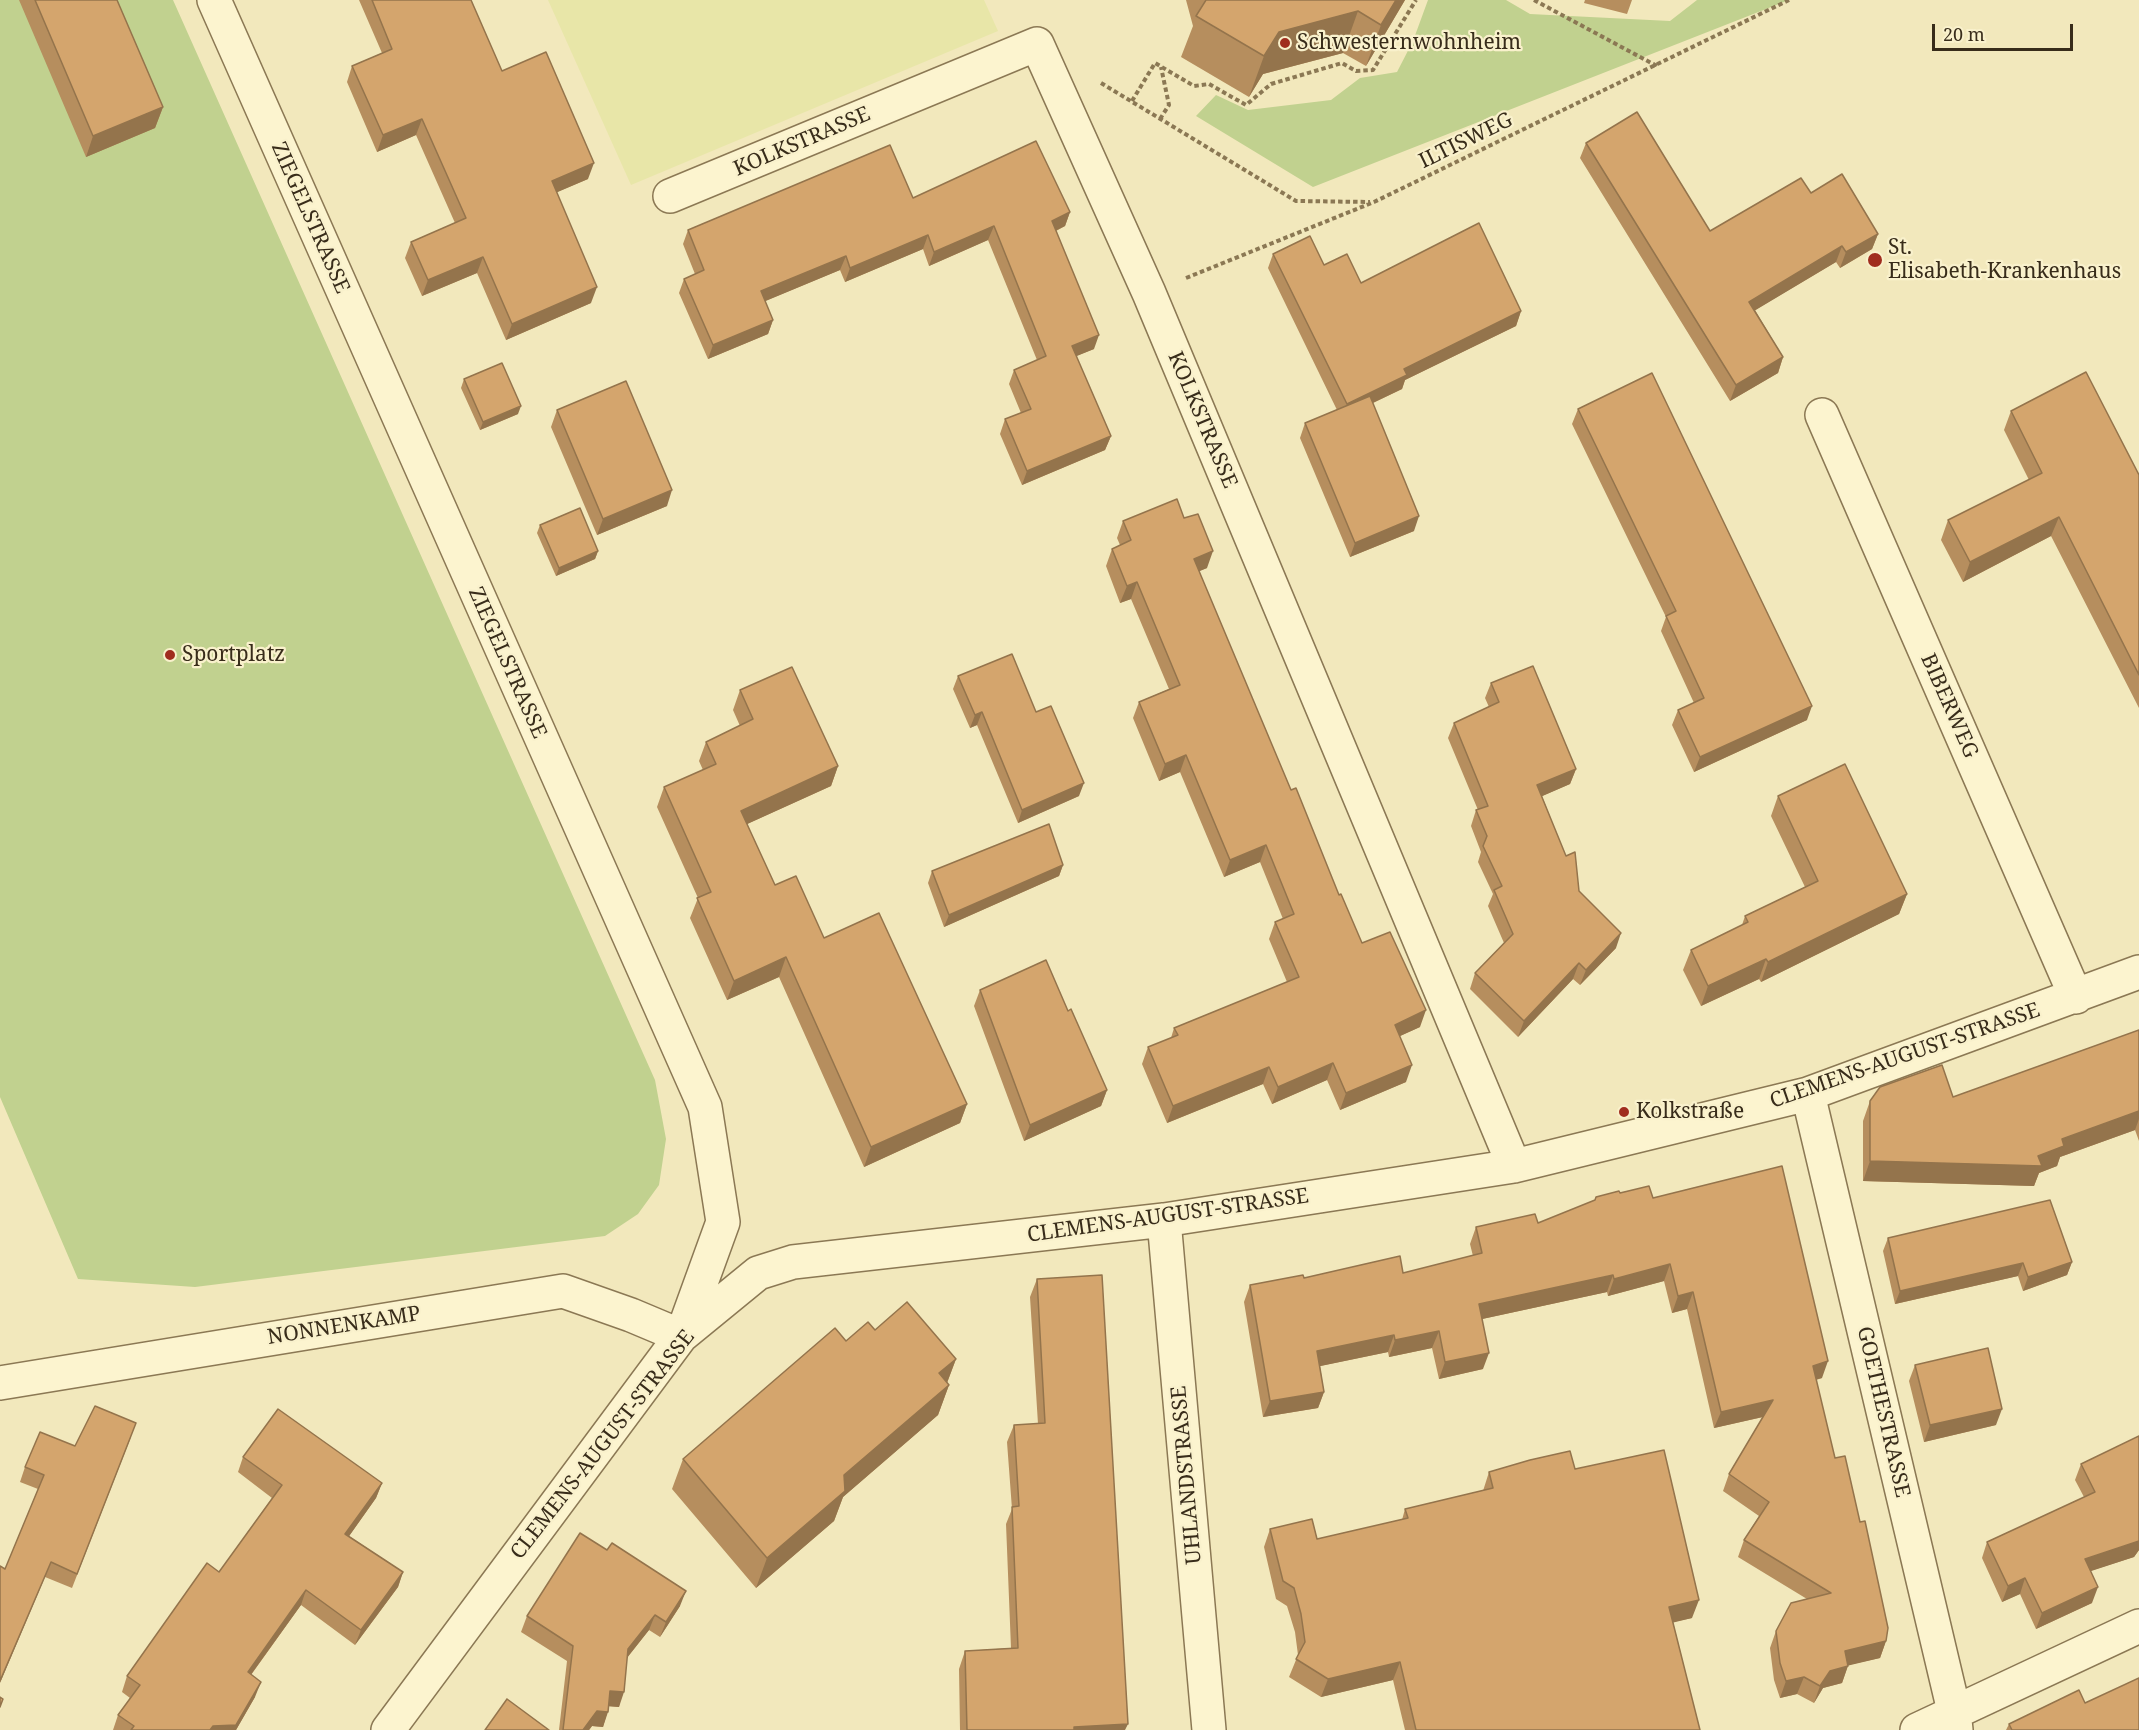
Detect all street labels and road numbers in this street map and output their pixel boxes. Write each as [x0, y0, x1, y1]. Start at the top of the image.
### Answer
street label: KOLKSTRASSE [730, 102, 874, 182]
street label: ILTISWEG [1415, 108, 1517, 174]
street label: ZIEGELSTRASSE [265, 139, 355, 297]
street label: KOLKSTRASSE [1162, 348, 1242, 492]
street label: ZIEGELSTRASSE [462, 584, 552, 742]
street label: BIBERWEG [1915, 650, 1983, 762]
street label: CLEMENS-AUGUST-STRASSE [1767, 998, 2043, 1114]
street label: CLEMENS-AUGUST-STRASSE [1026, 1184, 1310, 1248]
street label: NONNENKAMP [266, 1301, 422, 1351]
street label: GOETHESTRASSE [1851, 1324, 1915, 1500]
street label: CLEMENS-AUGUST-STRASSE [506, 1325, 700, 1565]
street label: UHLANDSTRASSE [1167, 1385, 1207, 1565]

